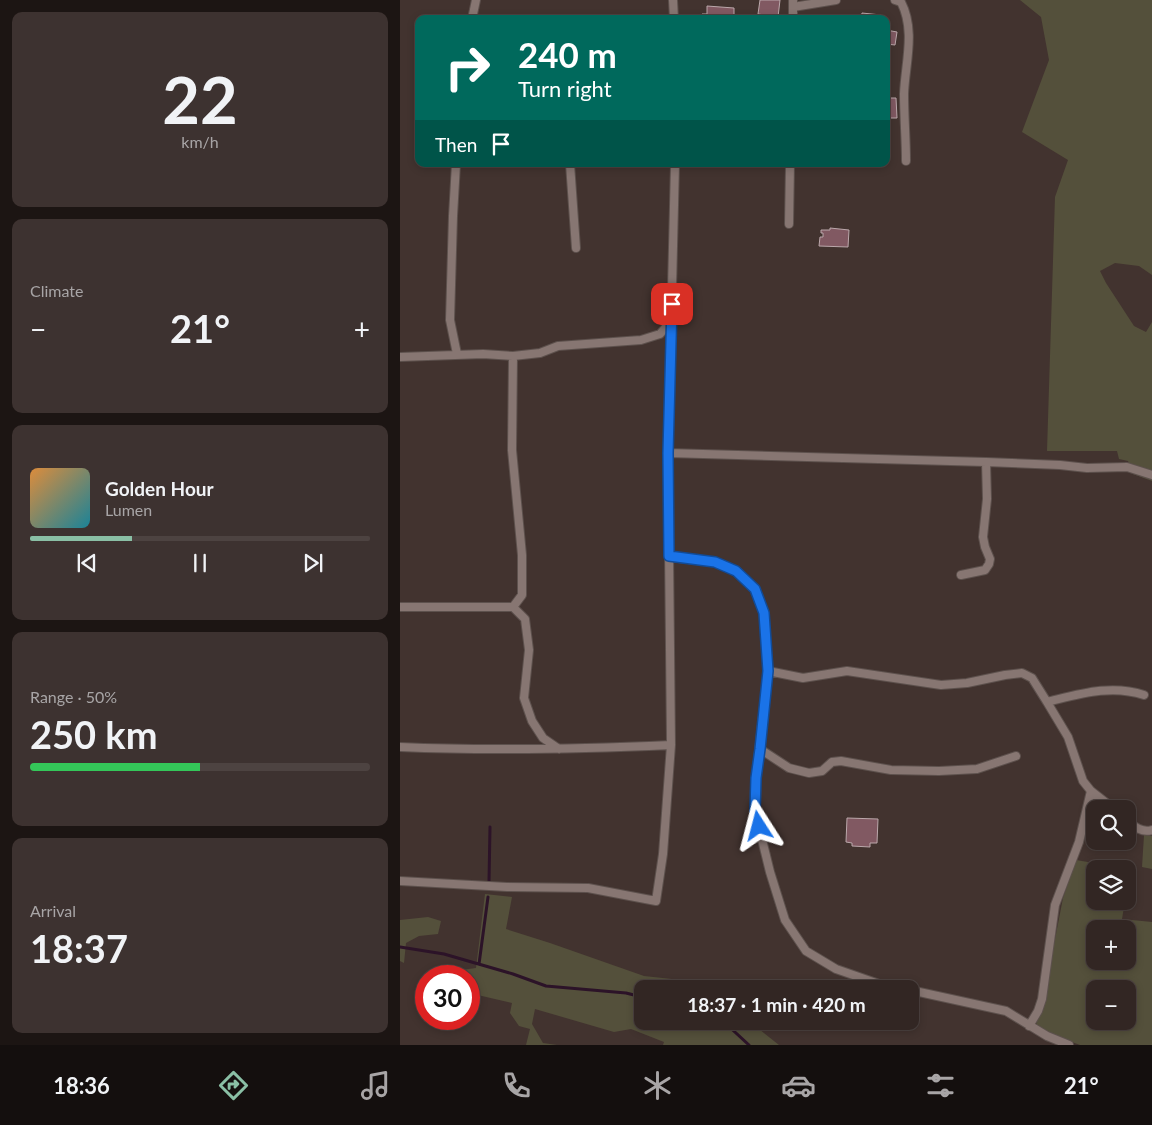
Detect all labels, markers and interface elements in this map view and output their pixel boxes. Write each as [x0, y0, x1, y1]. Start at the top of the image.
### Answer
text: 240 m [518, 33, 617, 75]
icon: right [435, 35, 500, 100]
text: 22 [162, 60, 238, 138]
text: Turn right [518, 75, 612, 102]
icon: arrive [487, 130, 515, 158]
text: km/h [181, 132, 219, 151]
text: Then [435, 133, 477, 156]
text: Climate [30, 281, 83, 300]
pin [651, 283, 693, 325]
icon: arrive [658, 290, 686, 318]
text: 21° [170, 305, 230, 351]
text: − [30, 312, 46, 346]
text: + [354, 312, 370, 346]
text: Golden Hour [105, 477, 214, 500]
text: Lumen [105, 500, 152, 519]
icon: previous [73, 549, 101, 577]
icon: pause [186, 549, 214, 577]
icon: next [299, 549, 327, 577]
text: Range · 50% [30, 687, 117, 706]
text: 250 km [30, 711, 158, 757]
position arrow [732, 799, 784, 851]
map controls [1086, 800, 1136, 1030]
button: search [1086, 800, 1136, 850]
button: layers [1086, 860, 1136, 910]
text: Arrival [30, 901, 76, 920]
button: + [1086, 920, 1136, 970]
text: 18:37 [30, 925, 128, 971]
speed limit sign: 30 [415, 965, 480, 1030]
button: − [1086, 980, 1136, 1030]
text: 18:37 · 1 min · 420 m [687, 993, 866, 1016]
icon: directions [216, 1068, 251, 1103]
icon: music [358, 1068, 393, 1103]
icon: phone [499, 1068, 534, 1103]
icon: climate [640, 1068, 675, 1103]
icon: car [781, 1068, 816, 1103]
icon: filters [923, 1068, 958, 1103]
text: 18:36 [53, 1072, 110, 1099]
text: 21° [1064, 1072, 1099, 1099]

